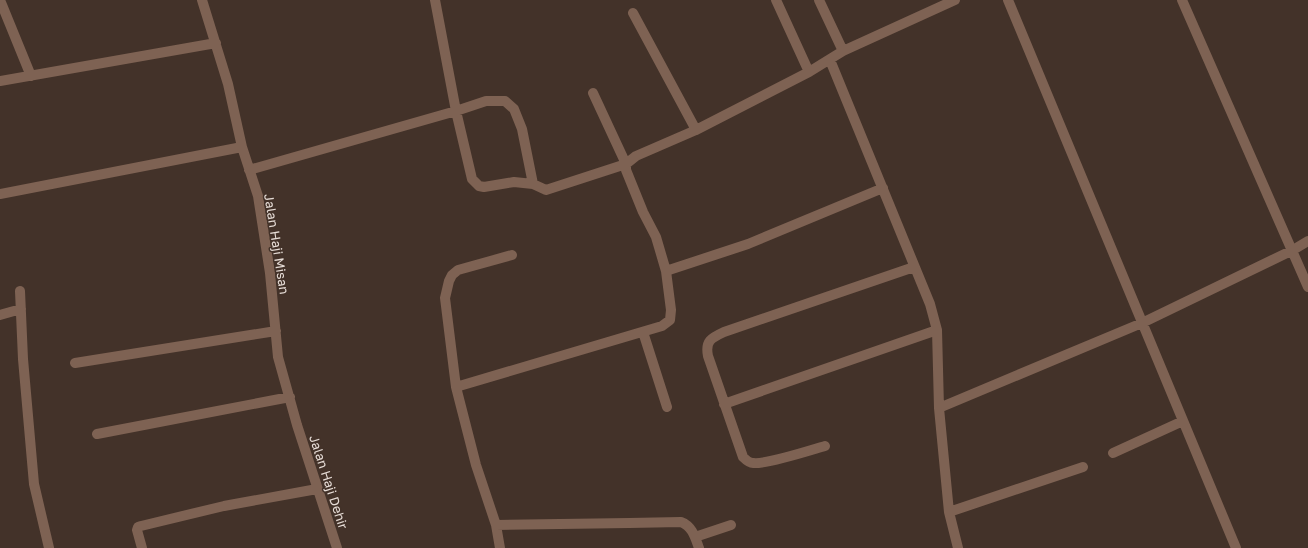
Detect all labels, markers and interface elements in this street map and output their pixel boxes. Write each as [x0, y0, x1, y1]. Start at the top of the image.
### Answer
street label: Jalan Haji Misan [261, 193, 293, 295]
street label: Jalan Haji Dehir [306, 433, 352, 531]

